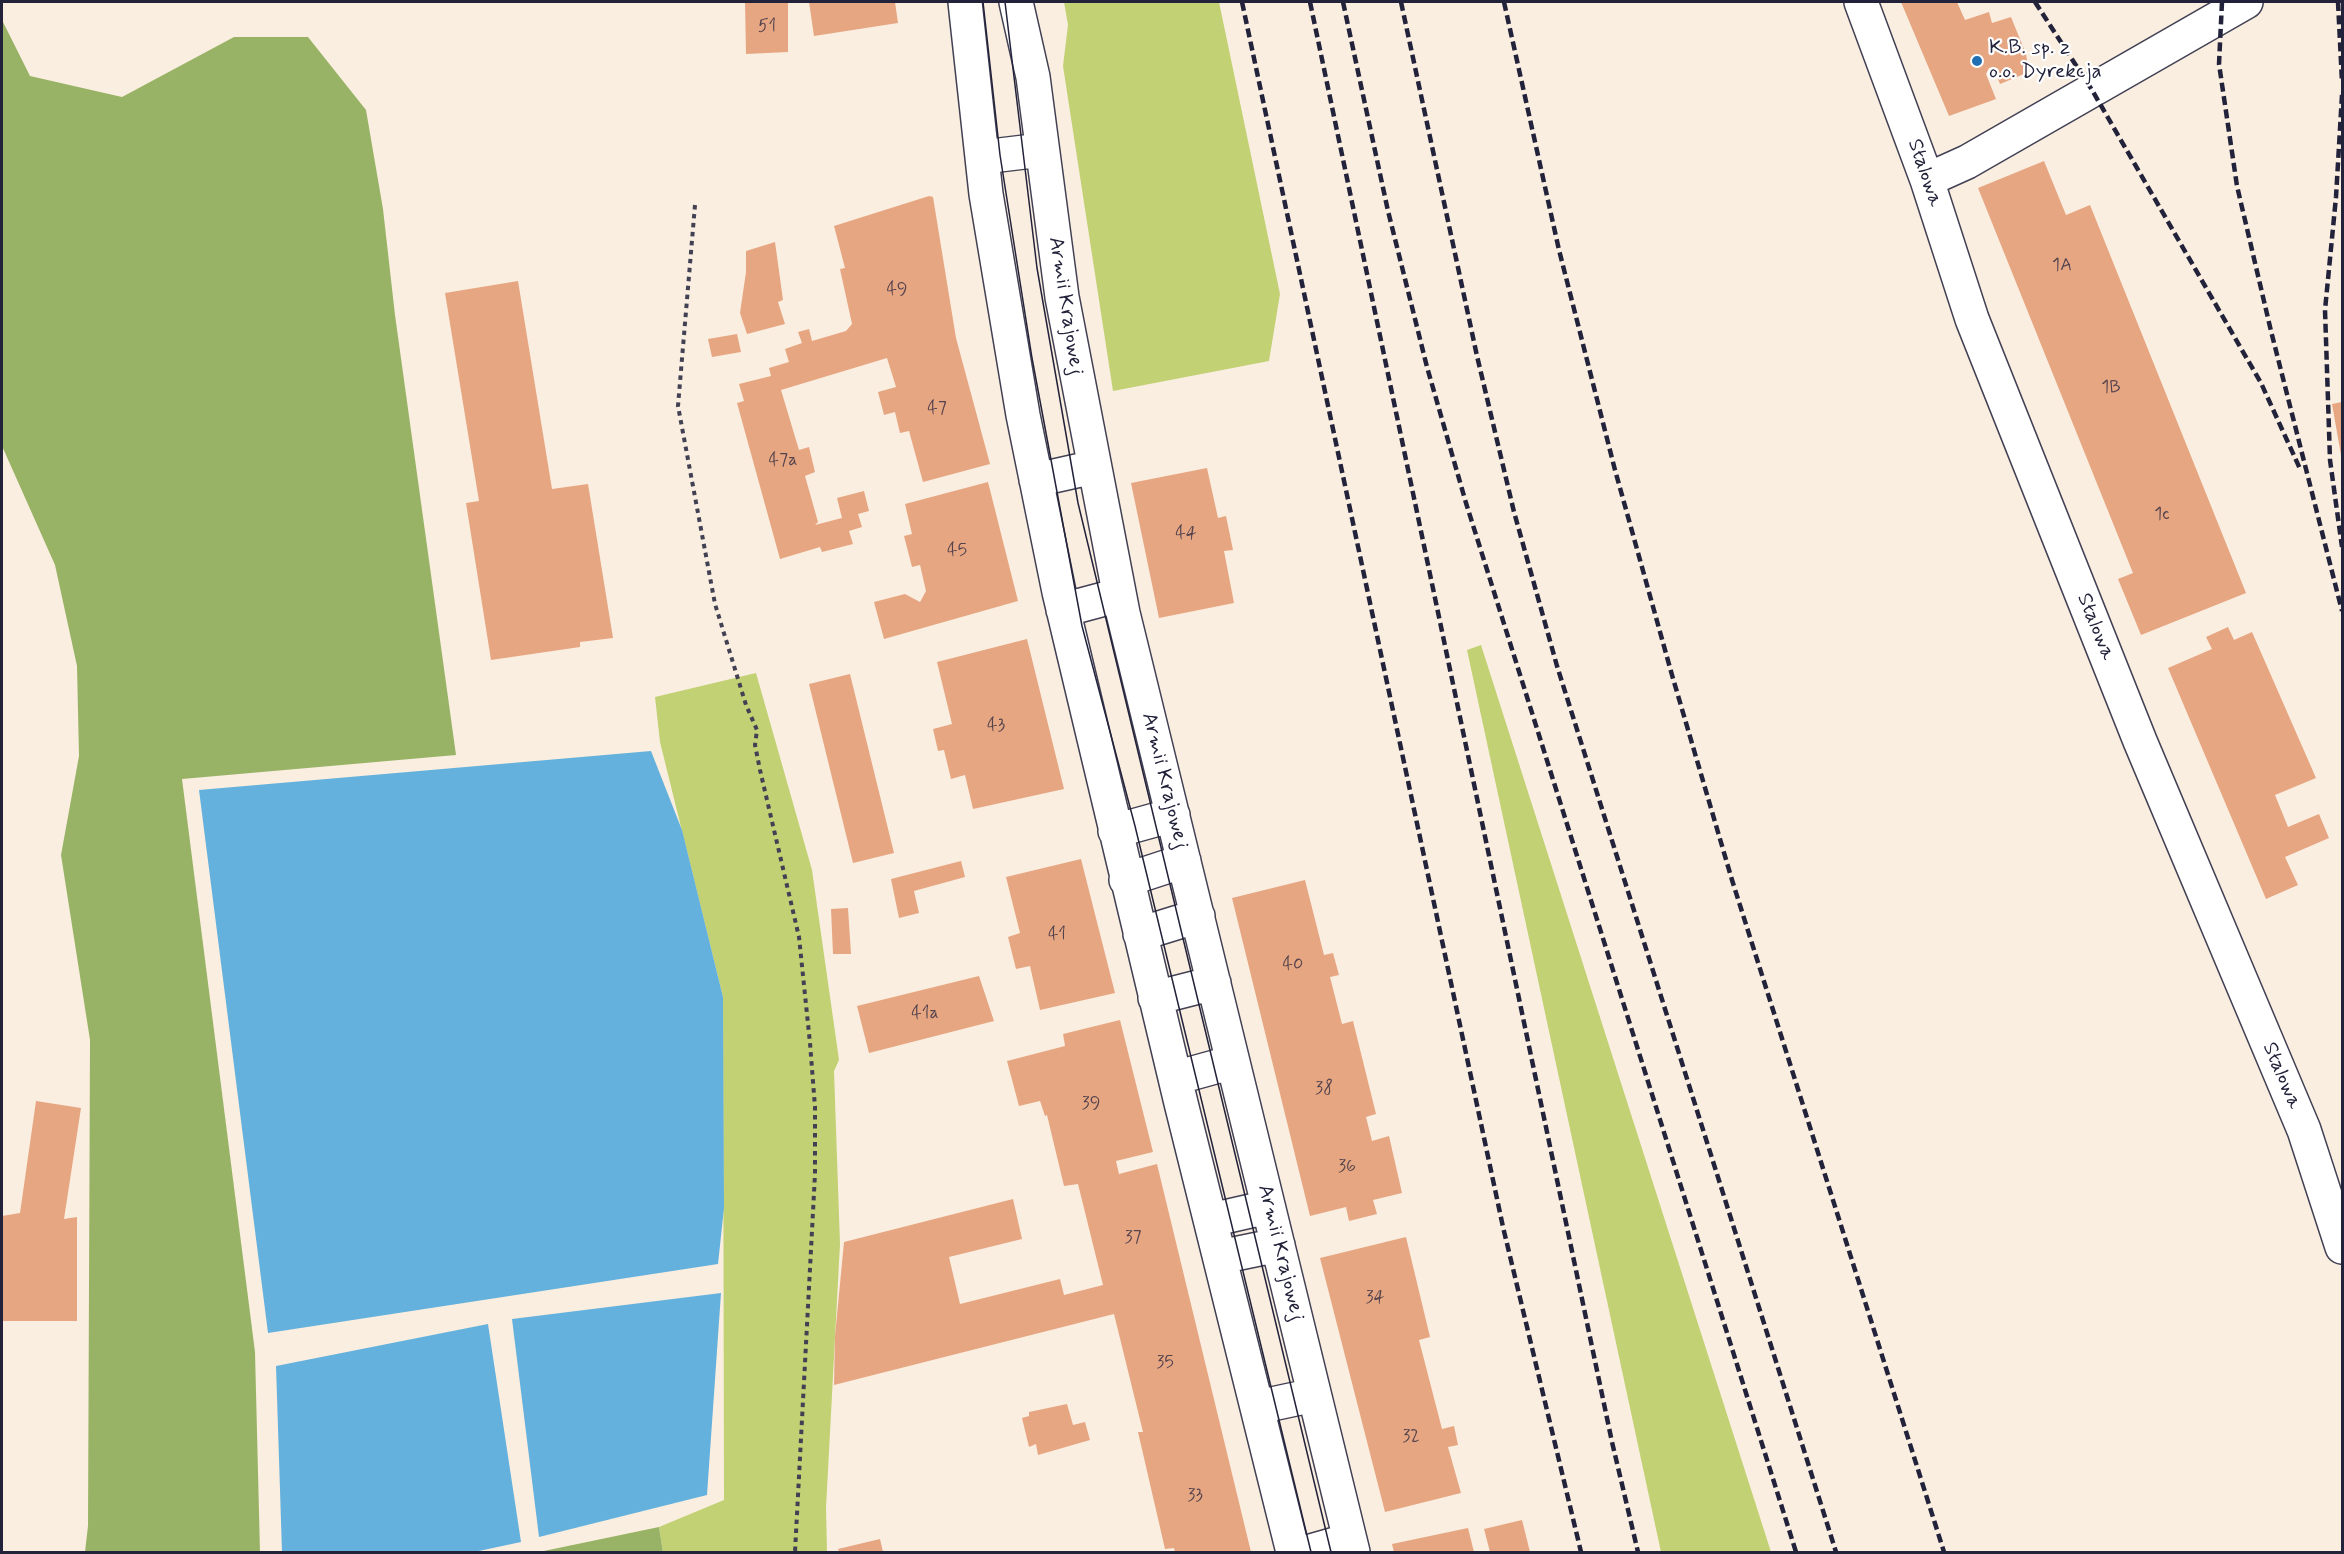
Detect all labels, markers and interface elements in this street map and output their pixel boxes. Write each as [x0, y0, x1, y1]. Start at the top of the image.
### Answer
house number: 51 [758, 16, 776, 38]
place label: K.B. sp. z o.o. Dyrekcja [1989, 36, 2102, 86]
marker: K.B. sp. z o.o. Dyrekcja [1970, 54, 1984, 68]
street label: Stalowa [1901, 136, 1947, 210]
street label: Armii Krajowej [1042, 235, 1088, 377]
house number: 1A [2052, 255, 2072, 277]
house number: 49 [886, 279, 908, 301]
house number: 1B [2101, 377, 2121, 399]
house number: 47 [927, 398, 947, 420]
house number: 47a [769, 450, 797, 472]
house number: 1c [2154, 504, 2170, 526]
house number: 44 [1175, 523, 1197, 545]
house number: 45 [947, 540, 967, 562]
street label: Stalowa [2070, 590, 2120, 664]
street label: Armii Krajowej [1135, 710, 1193, 852]
house number: 43 [987, 715, 1005, 737]
house number: 41 [1048, 924, 1066, 946]
house number: 40 [1283, 954, 1303, 976]
house number: 41a [911, 1003, 939, 1025]
street label: Stalowa [2256, 1039, 2306, 1113]
house number: 38 [1315, 1078, 1333, 1100]
house number: 39 [1082, 1093, 1100, 1115]
house number: 36 [1338, 1156, 1356, 1178]
street label: Armii Krajowej [1251, 1182, 1309, 1324]
house number: 37 [1124, 1227, 1142, 1249]
house number: 34 [1365, 1287, 1385, 1309]
house number: 35 [1156, 1352, 1174, 1374]
house number: 32 [1402, 1426, 1420, 1448]
house number: 33 [1187, 1485, 1203, 1507]

